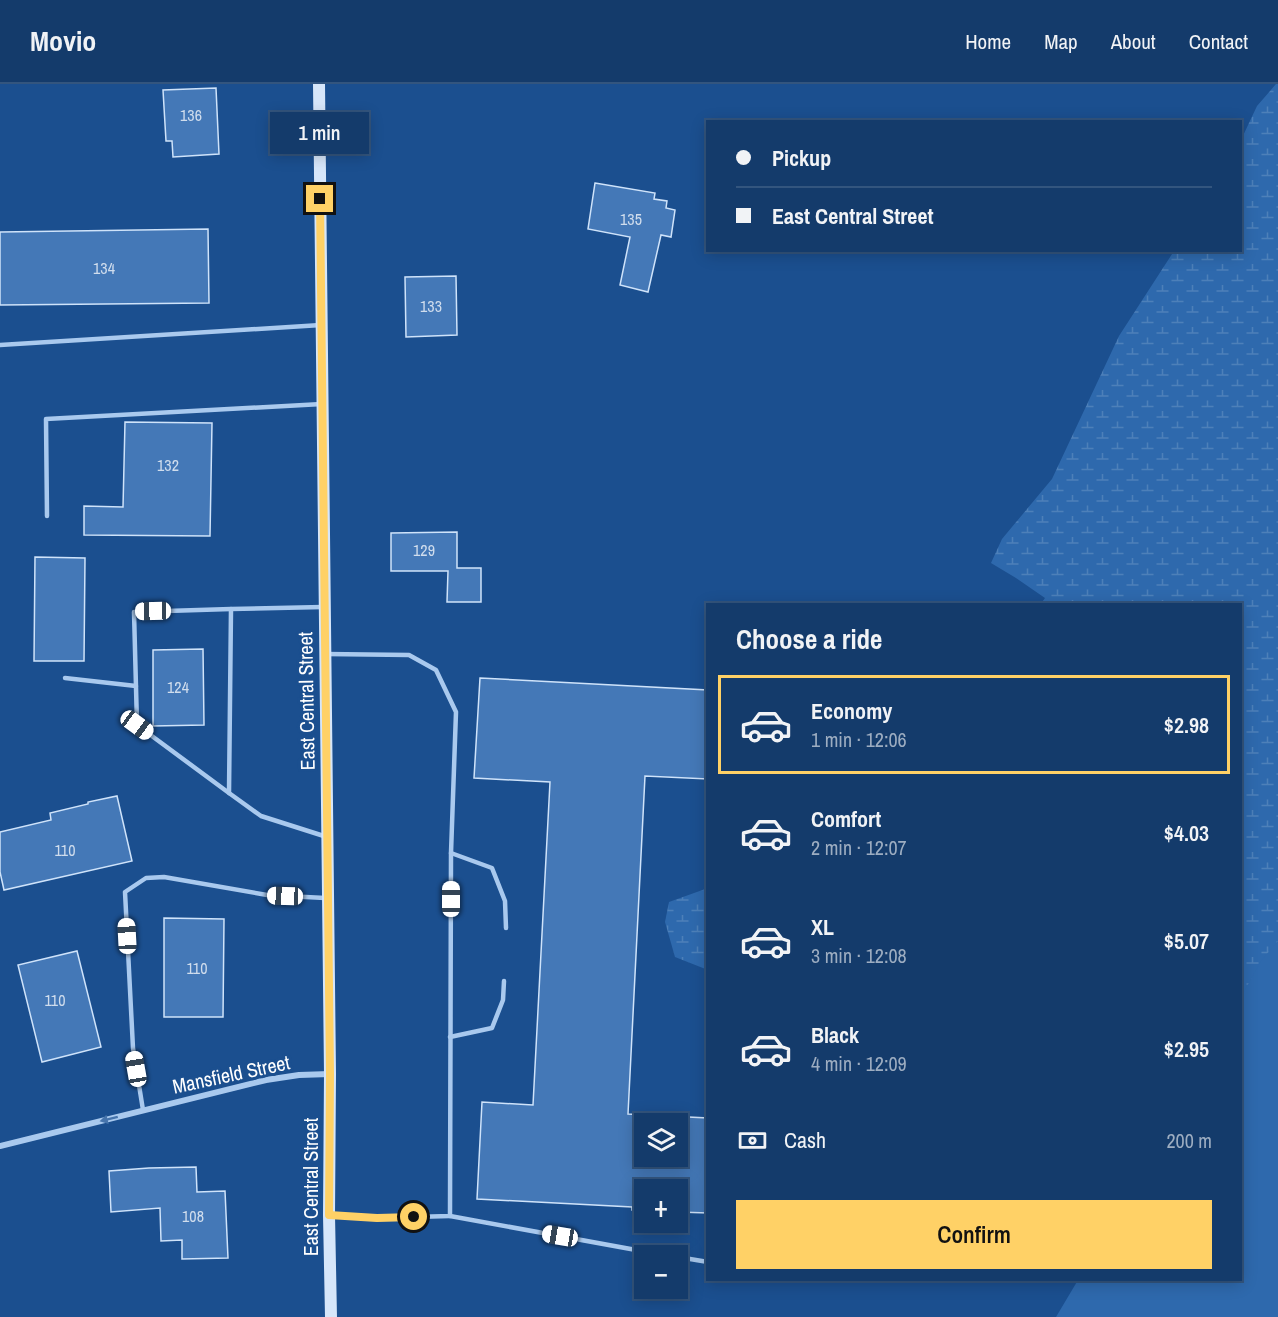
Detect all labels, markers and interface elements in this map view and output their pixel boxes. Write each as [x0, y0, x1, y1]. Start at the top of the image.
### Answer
text: Movio [30, 22, 96, 60]
text: Home [965, 27, 1011, 56]
text: Map [1044, 27, 1078, 56]
text: About [1111, 27, 1156, 56]
text: Contact [1189, 27, 1248, 56]
house number: 136 [180, 104, 202, 126]
callout: 1 min [270, 112, 370, 154]
text: 1 min [298, 119, 341, 146]
text: Pickup [772, 143, 831, 173]
route end [306, 185, 333, 212]
text: East Central Street [772, 201, 933, 231]
house number: 135 [620, 208, 642, 230]
house number: 134 [93, 257, 115, 279]
house number: 133 [420, 295, 442, 317]
house number: 132 [157, 454, 179, 476]
house number: 129 [413, 539, 435, 561]
car [135, 602, 171, 620]
text: Choose a ride [736, 621, 882, 657]
street label: East Central Street [291, 631, 321, 771]
house number: 124 [167, 676, 189, 698]
text: Economy [811, 696, 892, 726]
icon: car [739, 698, 793, 752]
car [117, 707, 157, 743]
text: $2.98 [1164, 710, 1209, 740]
text: 1 min · 12:06 [811, 726, 907, 753]
text: Comfort [811, 804, 881, 834]
icon: car [739, 806, 793, 860]
text: $4.03 [1164, 818, 1209, 848]
text: 2 min · 12:07 [811, 834, 907, 861]
house number: 110 [55, 839, 75, 861]
car [442, 881, 460, 917]
car [267, 886, 303, 906]
text: XL [811, 912, 834, 942]
icon: car [739, 914, 793, 968]
car [117, 918, 137, 954]
text: $5.07 [1164, 926, 1209, 956]
text: 3 min · 12:08 [811, 942, 907, 969]
house number: 110 [187, 957, 207, 979]
house number: 110 [45, 989, 65, 1011]
text: Black [811, 1020, 859, 1050]
icon: car [739, 1022, 793, 1076]
text: $2.95 [1164, 1034, 1209, 1064]
street label: Mansfield Street [170, 1048, 293, 1100]
car [124, 1050, 148, 1088]
text: 4 min · 12:09 [811, 1050, 907, 1077]
map controls [634, 1113, 688, 1299]
button: layers [634, 1113, 688, 1167]
one-way arrow [99, 1115, 117, 1124]
street label: East Central Street [297, 1117, 324, 1256]
icon: cash [736, 1124, 769, 1157]
text: Cash [784, 1125, 826, 1155]
text: 200 m [1166, 1127, 1212, 1154]
button: + [634, 1179, 688, 1233]
button: Confirm [736, 1200, 1212, 1269]
route start [400, 1203, 427, 1230]
house number: 108 [182, 1205, 204, 1227]
car [541, 1224, 579, 1248]
button: − [634, 1245, 688, 1299]

